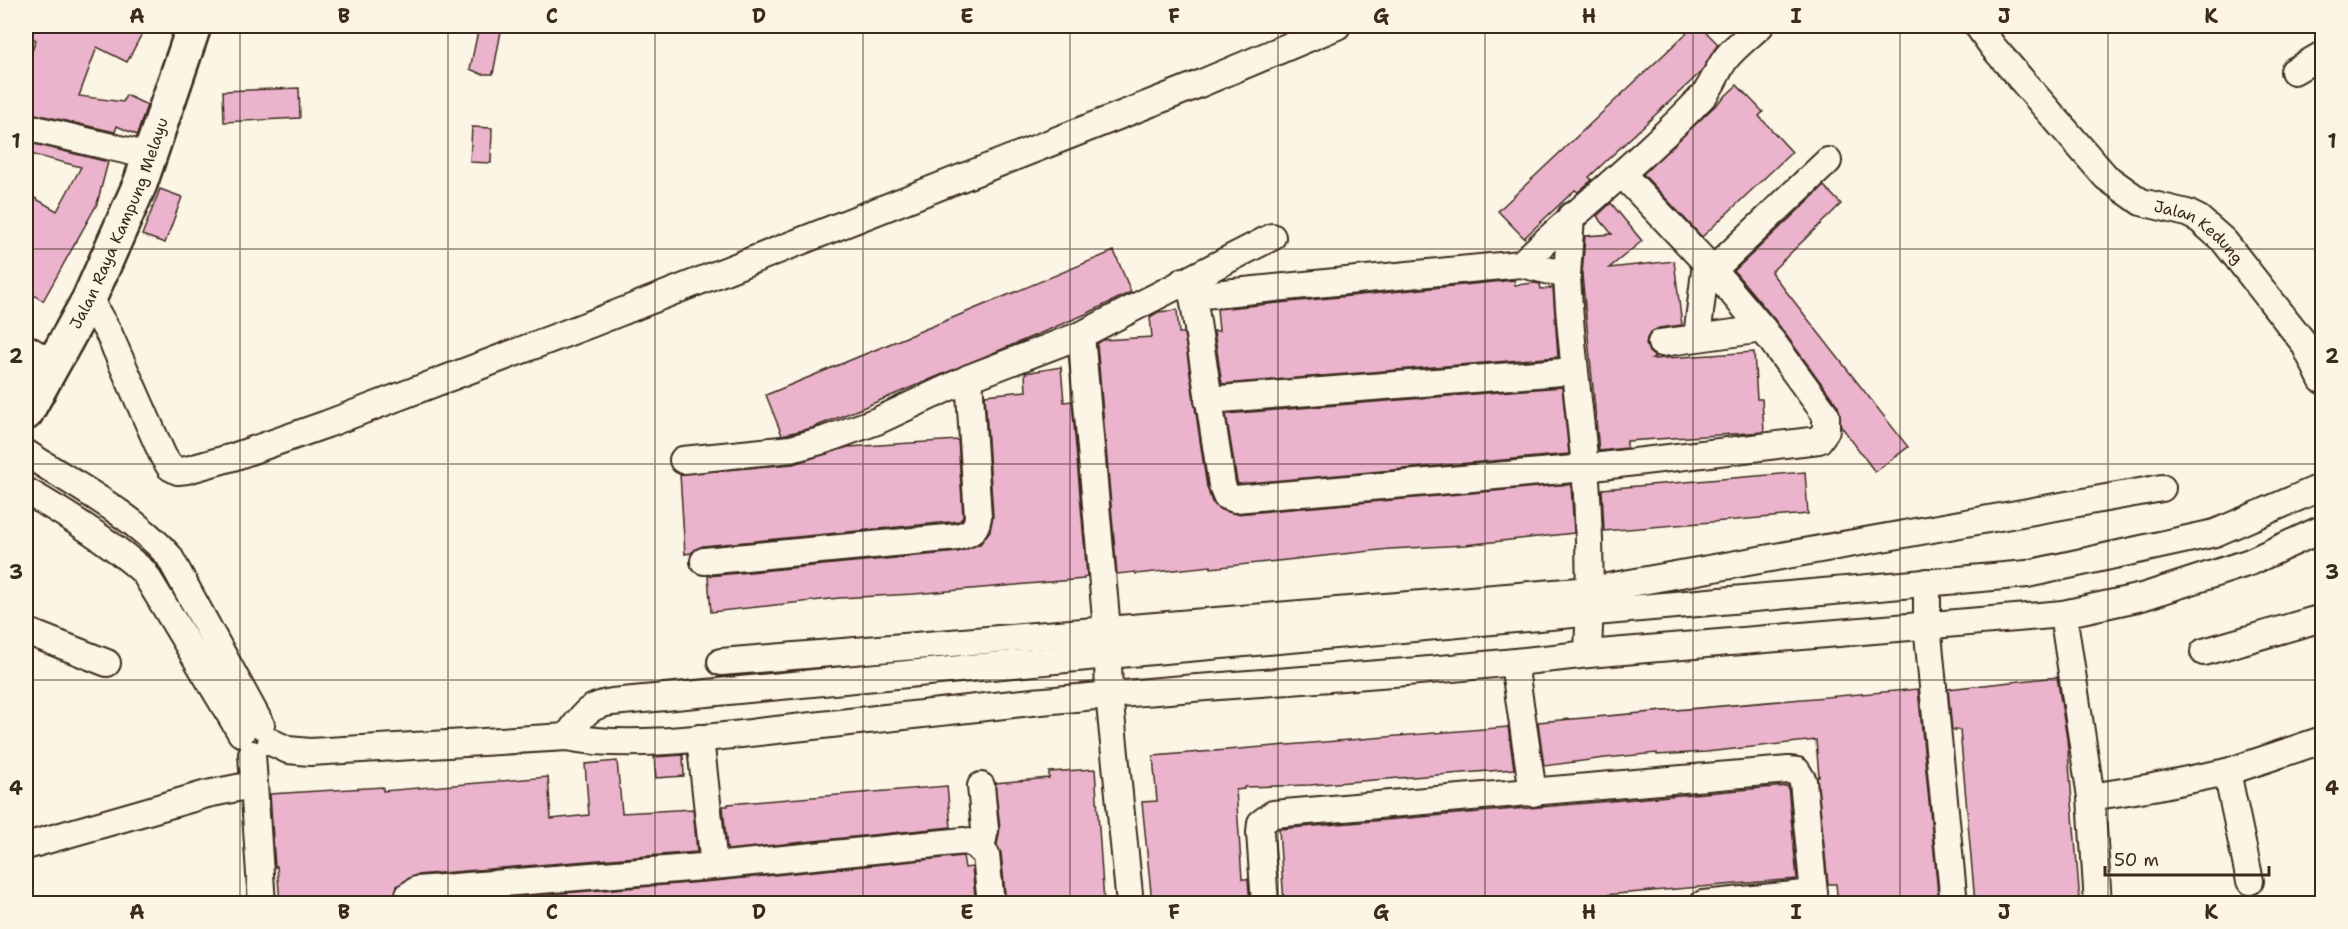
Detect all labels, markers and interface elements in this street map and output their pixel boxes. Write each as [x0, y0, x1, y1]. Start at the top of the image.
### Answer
text: A [129, 3, 145, 29]
text: B [338, 3, 350, 29]
text: C [546, 3, 558, 29]
text: D [752, 3, 766, 29]
text: E [960, 3, 974, 29]
text: F [1168, 3, 1180, 29]
text: G [1373, 3, 1389, 29]
text: H [1582, 3, 1596, 29]
text: I [1790, 3, 1802, 29]
text: J [1998, 3, 2011, 29]
text: K [2204, 3, 2218, 29]
street label: Jalan Raya Kampung Melayu [65, 115, 173, 333]
text: 1 [11, 128, 21, 154]
text: 1 [2327, 128, 2337, 154]
street label: Jalan Kedung [2152, 195, 2248, 269]
text: 2 [9, 343, 23, 369]
text: 2 [2325, 343, 2339, 369]
text: 3 [9, 559, 23, 585]
text: 3 [2325, 559, 2339, 585]
text: 4 [9, 775, 23, 801]
text: 4 [2325, 775, 2339, 801]
scale bar [2105, 839, 2268, 877]
text: 50 m [2114, 848, 2159, 872]
text: A [129, 899, 145, 925]
text: B [338, 899, 350, 925]
text: C [546, 899, 558, 925]
text: D [752, 899, 766, 925]
text: E [960, 899, 974, 925]
text: F [1168, 899, 1180, 925]
text: G [1373, 899, 1389, 925]
text: H [1582, 899, 1596, 925]
text: I [1790, 899, 1802, 925]
text: J [1998, 899, 2011, 925]
text: K [2204, 899, 2218, 925]

